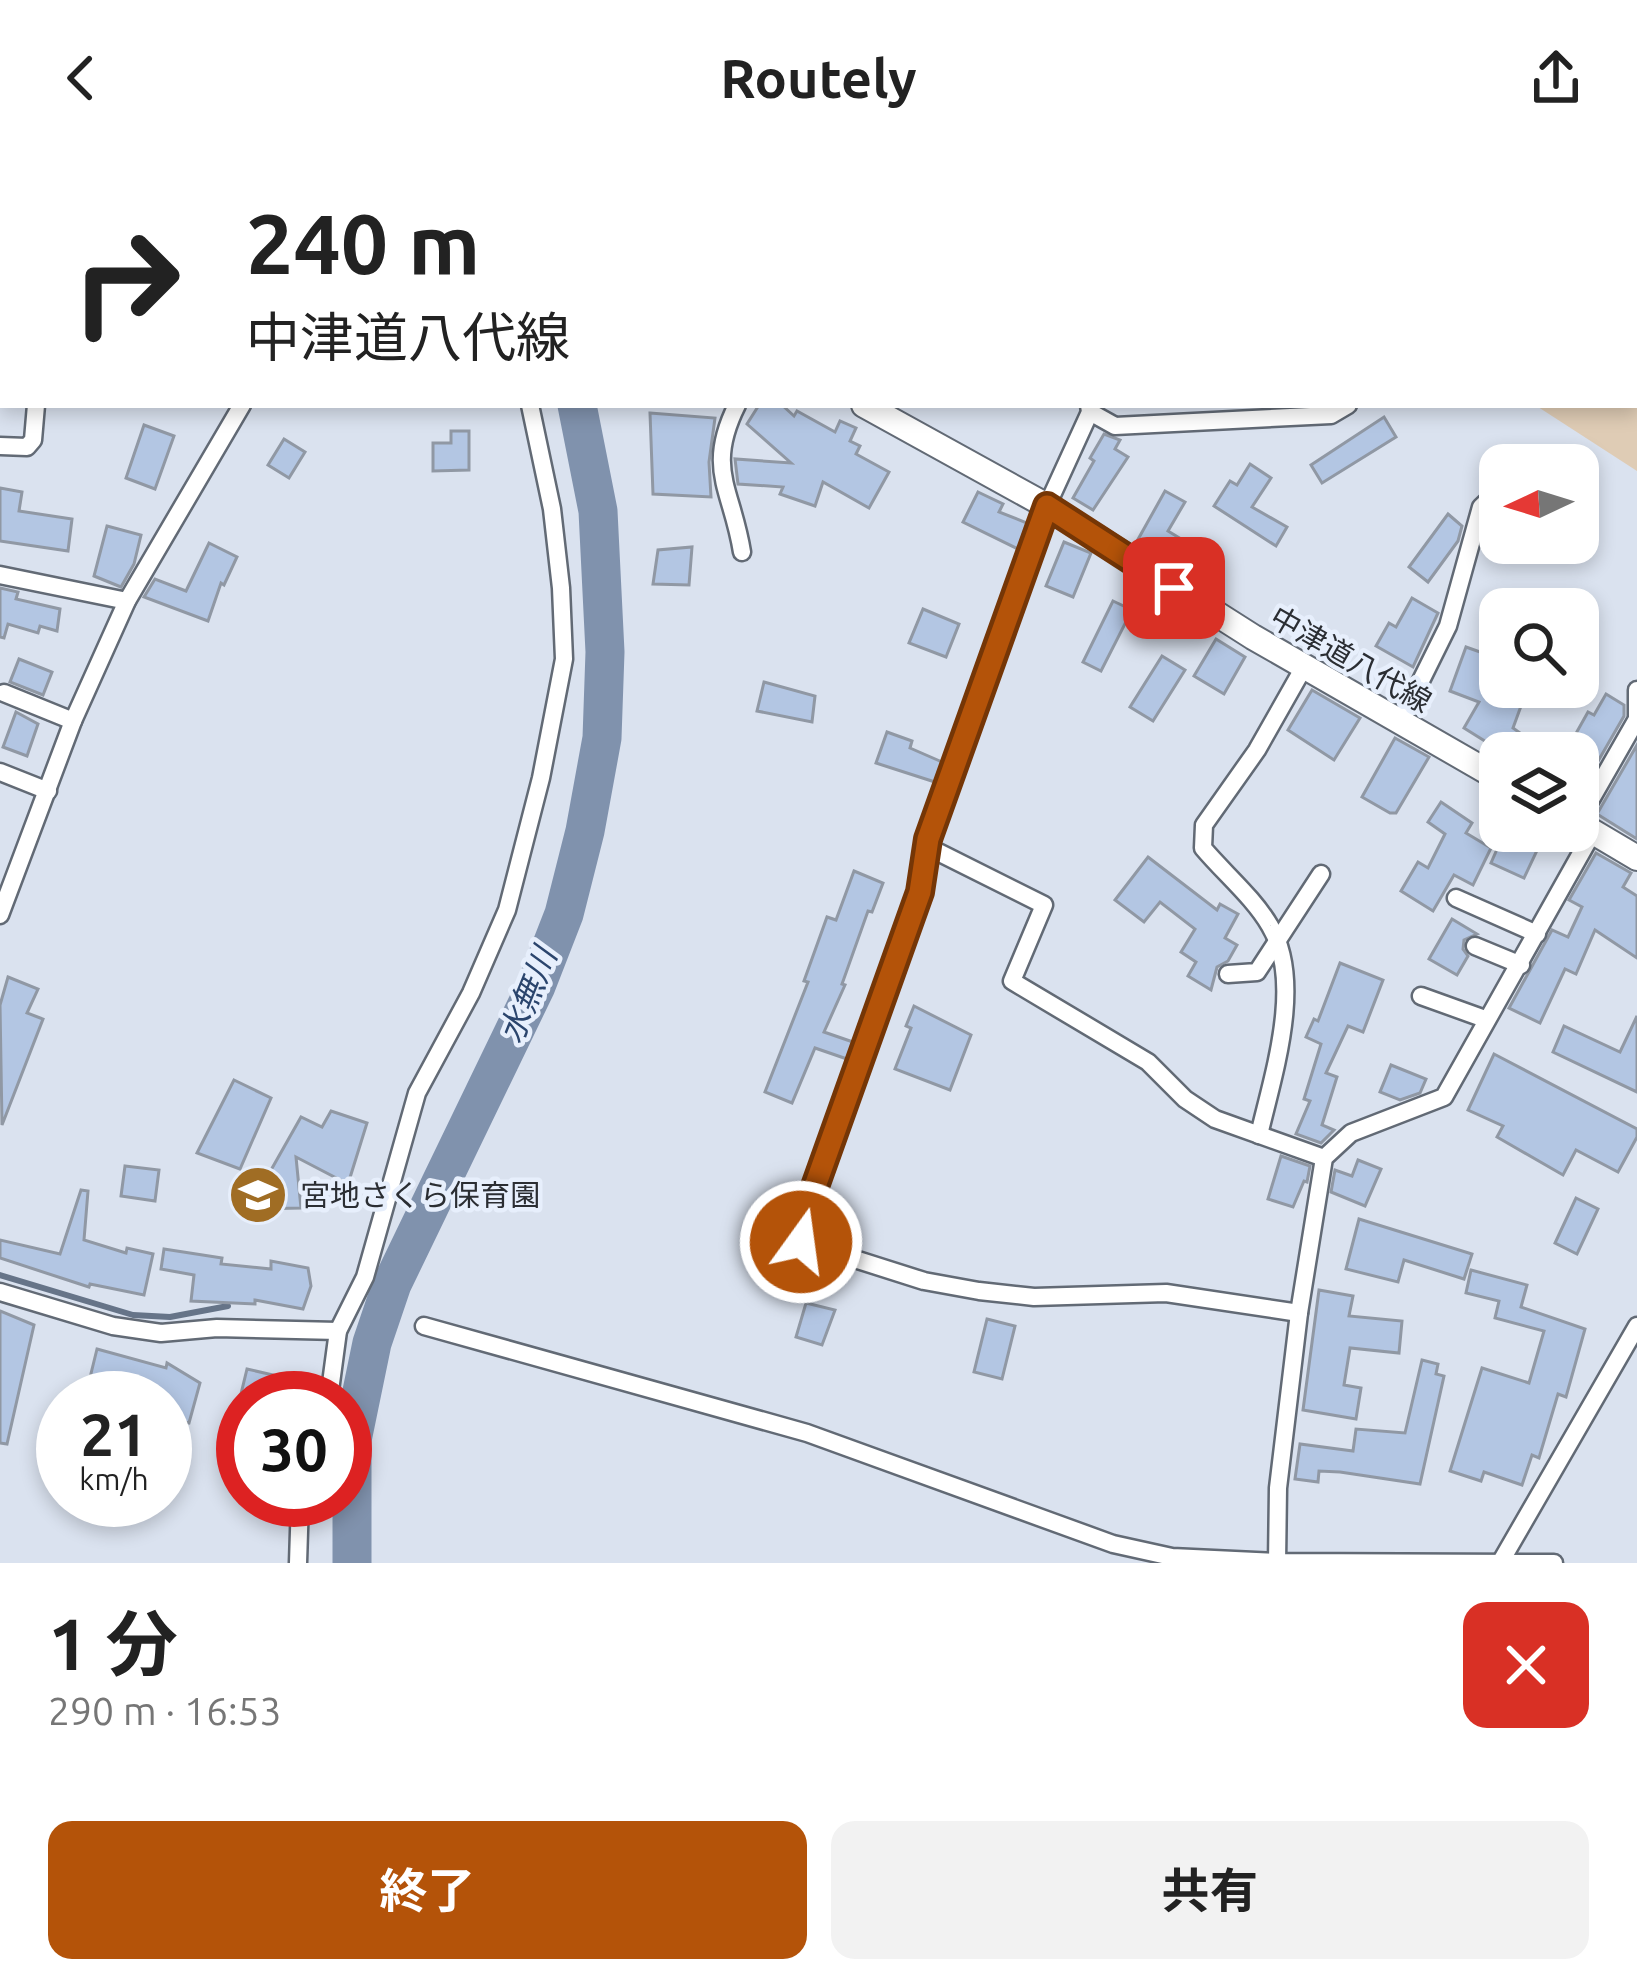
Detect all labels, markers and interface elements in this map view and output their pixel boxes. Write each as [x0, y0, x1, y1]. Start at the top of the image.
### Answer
icon: back [48, 45, 114, 111]
icon: share [1523, 45, 1589, 111]
text: Routely [720, 48, 917, 108]
text: 240 m [246, 196, 480, 290]
icon: right [48, 204, 204, 360]
text: 中津道八代線 [246, 307, 570, 367]
north arrow [1479, 444, 1599, 564]
map controls [1479, 444, 1599, 852]
pin [1123, 537, 1225, 639]
icon: arrive [1141, 555, 1207, 621]
button: search [1479, 588, 1599, 708]
street label: 中津道八代線 [1265, 599, 1437, 719]
button: layers [1479, 732, 1599, 852]
water label: 水無川 [491, 939, 564, 1048]
school or university icon: 宮地さくら保育園 [227, 1164, 289, 1226]
place label: 宮地さくら保育園 [300, 1178, 540, 1212]
position arrow [738, 1179, 864, 1305]
speed limit sign: 30 [216, 1371, 372, 1527]
text: 21 [80, 1400, 148, 1467]
text: km/h [79, 1462, 149, 1496]
button: close [1463, 1602, 1589, 1728]
text: 1 分 [48, 1603, 178, 1684]
text: 290 m · 16:53 [48, 1689, 282, 1732]
button: 終了 [48, 1821, 807, 1959]
button: 共有 [831, 1821, 1589, 1959]

